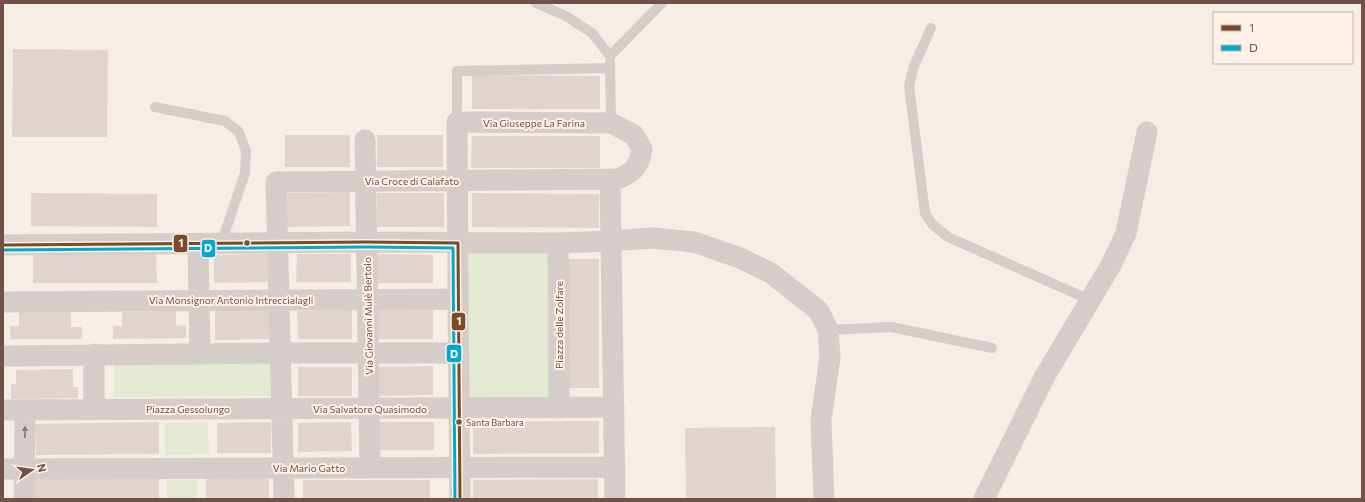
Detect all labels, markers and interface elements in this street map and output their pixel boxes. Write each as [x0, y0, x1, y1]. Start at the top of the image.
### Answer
legend [1213, 12, 1353, 64]
text: 1 [1249, 20, 1254, 34]
text: D [1249, 40, 1258, 54]
street label: Via Giuseppe La Farina [483, 117, 585, 129]
street label: Via Croce di Calafato [365, 175, 459, 187]
line badge: 1 [173, 234, 188, 253]
text: 1 [179, 236, 184, 249]
unlabelled marker [242, 238, 252, 248]
line badge: D [201, 239, 216, 258]
text: D [204, 241, 212, 254]
street label: Via Giovanni Mulè Bertolo [361, 257, 375, 375]
street label: Piazza delle Zolfare [553, 281, 565, 369]
street label: Via Monsignor Antonio Intreccialagli [149, 294, 313, 306]
line badge: 1 [451, 312, 466, 331]
text: 1 [457, 314, 462, 327]
line badge: D [446, 344, 462, 363]
text: D [450, 347, 458, 360]
street label: Piazza Gessolungo [146, 403, 230, 415]
street label: Via Salvatore Quasimodo [313, 403, 427, 415]
marker: Santa Barbara [454, 417, 464, 427]
place label: Santa Barbara [466, 417, 524, 428]
one-way arrow [22, 425, 28, 438]
north arrow [12, 450, 52, 490]
text: N [35, 462, 49, 473]
street label: Via Mario Gatto [273, 462, 345, 474]

